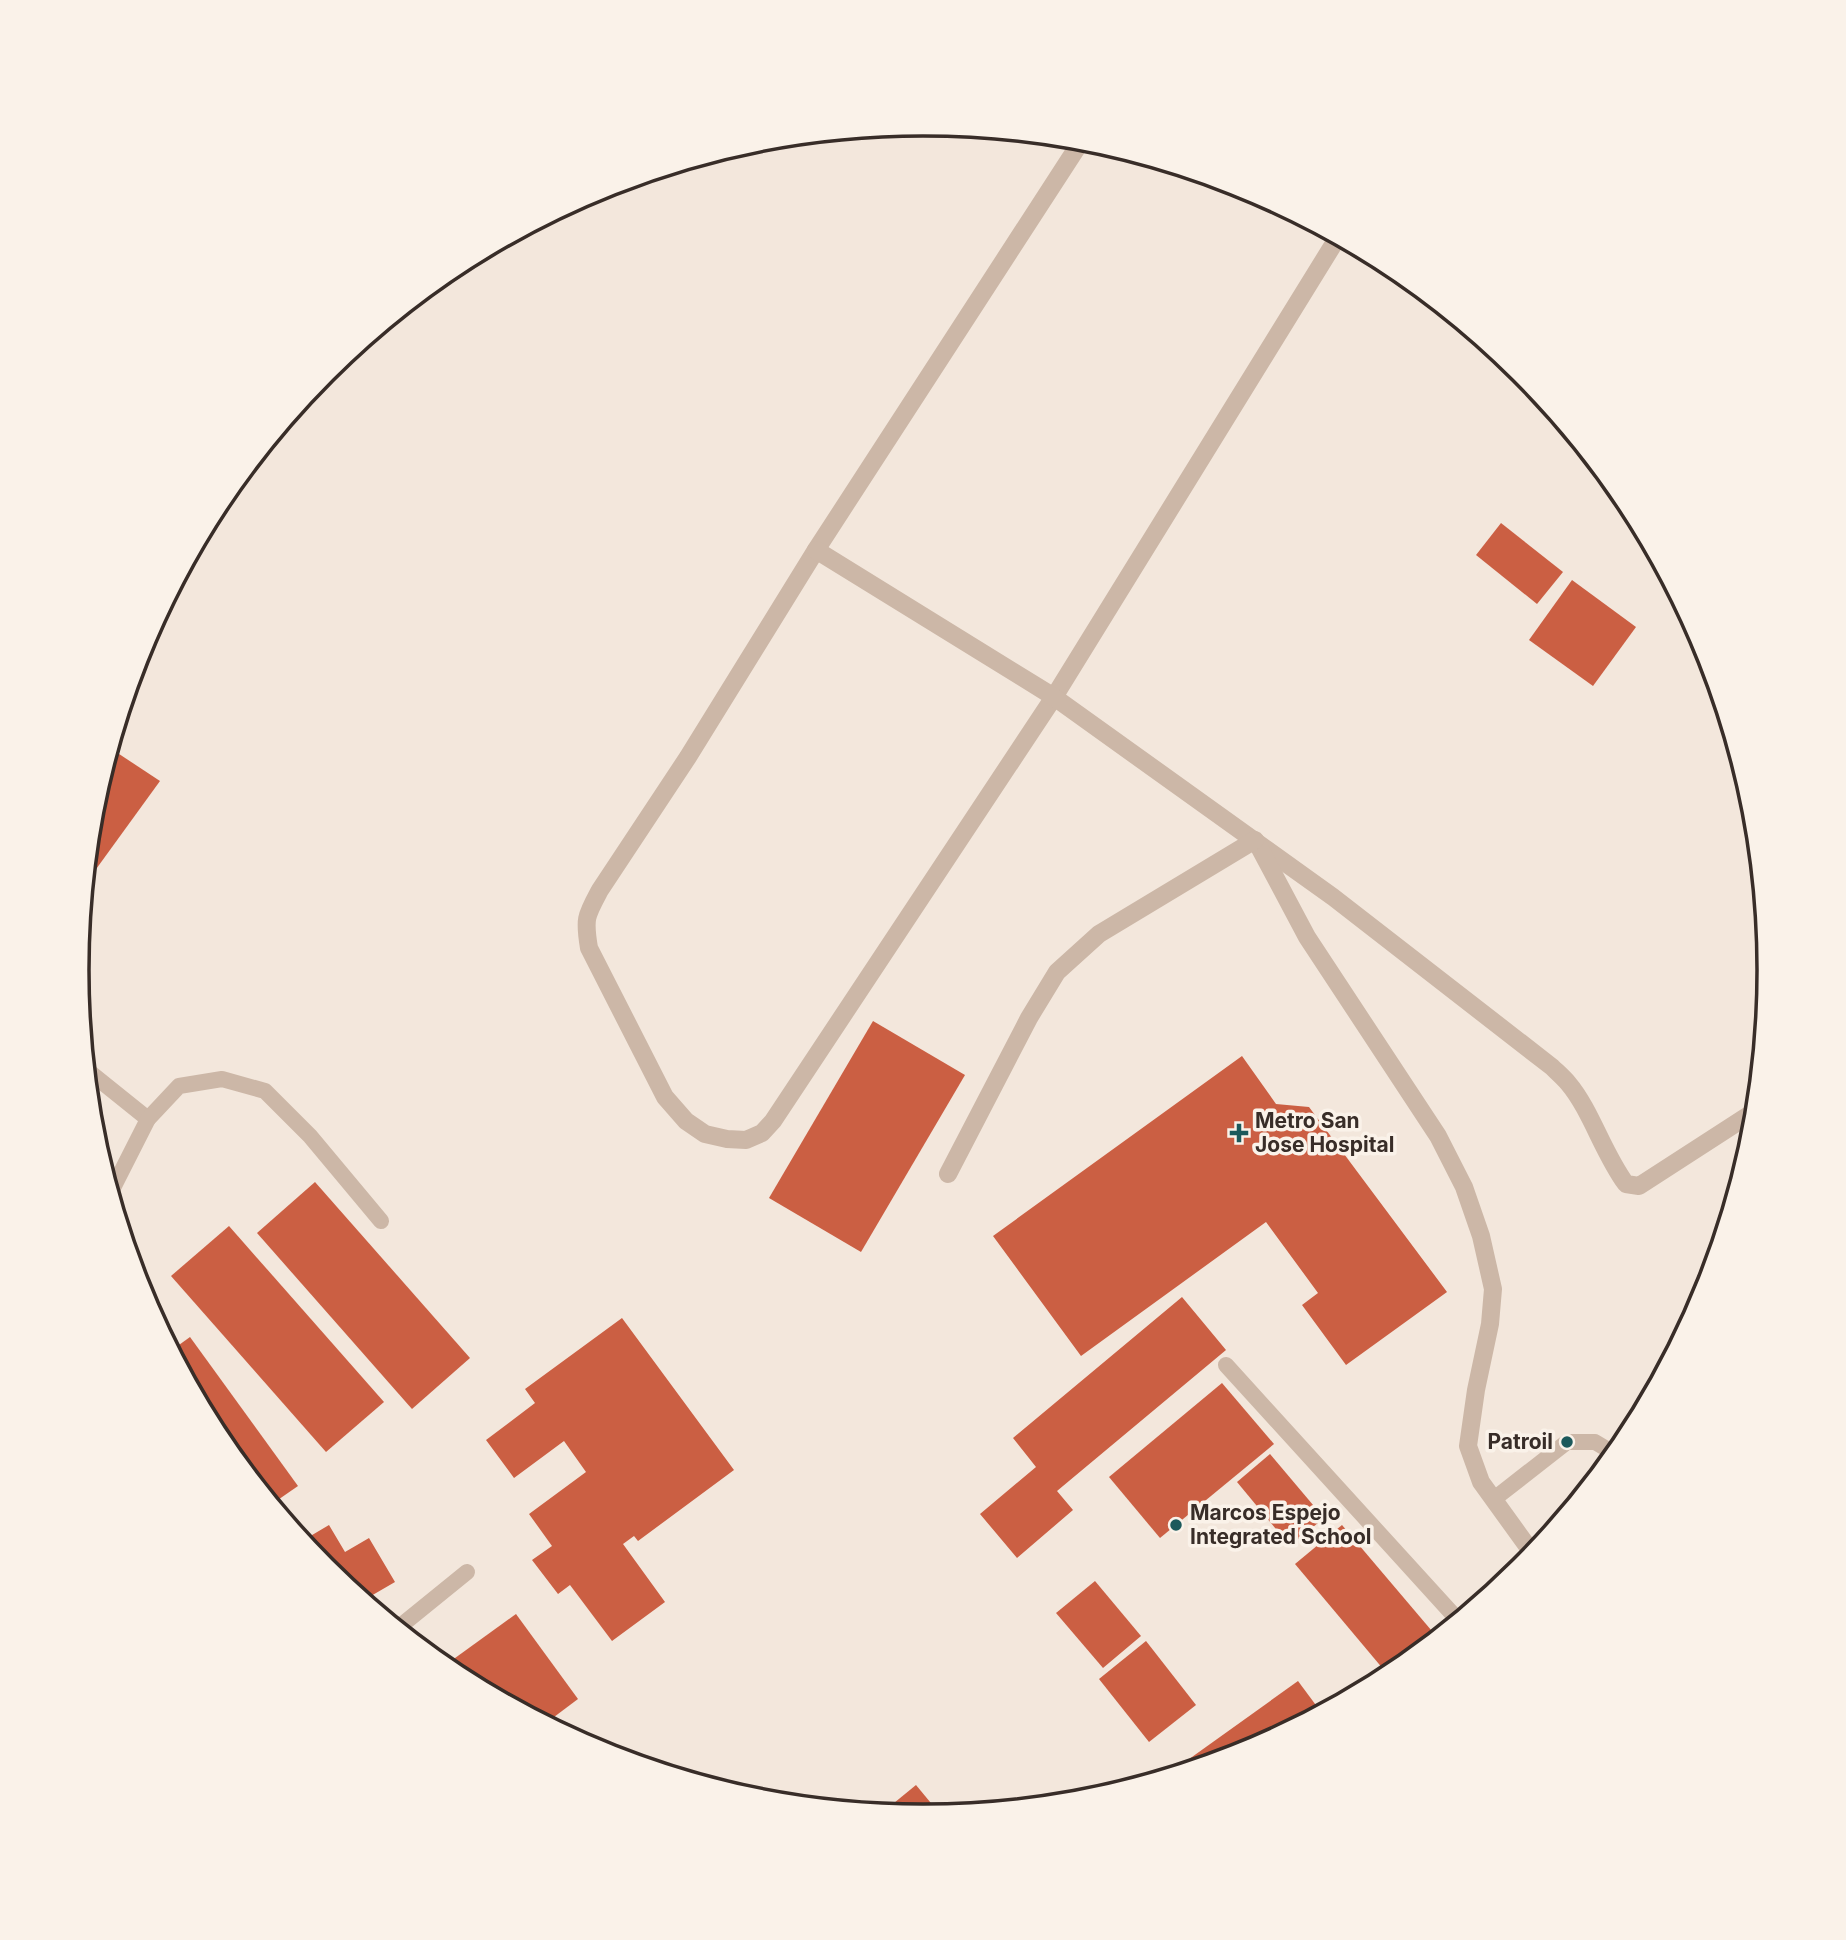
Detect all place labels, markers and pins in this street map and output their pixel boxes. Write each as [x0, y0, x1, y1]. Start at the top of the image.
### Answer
place label: Metro San Jose Hospital [1255, 1108, 1394, 1157]
marker: Metro San Jose Hospital [1229, 1123, 1249, 1143]
place label: Patroil [1487, 1429, 1553, 1454]
marker: Patroil [1559, 1434, 1575, 1450]
place label: Marcos Espejo Integrated School [1190, 1500, 1372, 1549]
marker: Marcos Espejo Integrated School [1168, 1517, 1184, 1533]

